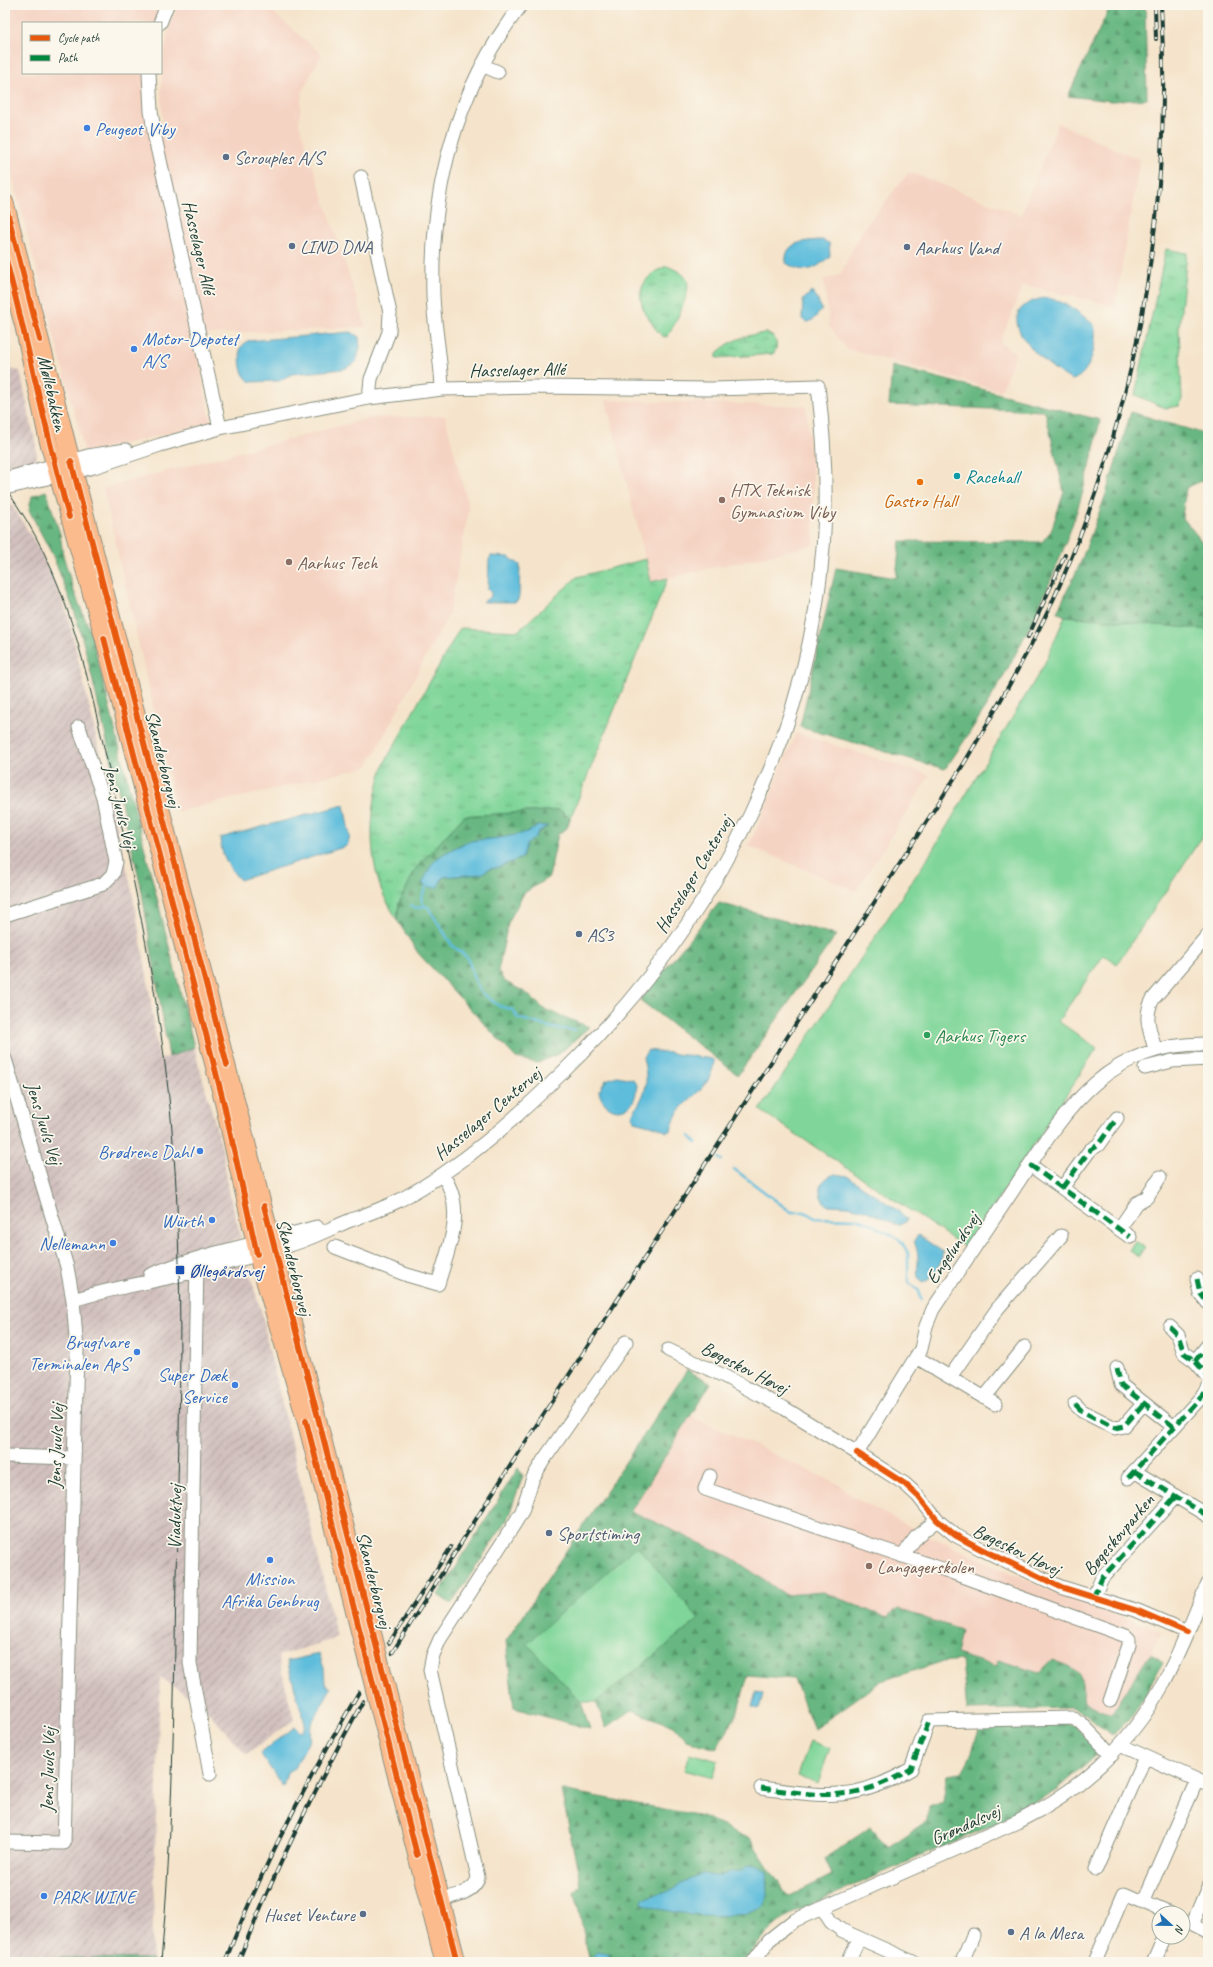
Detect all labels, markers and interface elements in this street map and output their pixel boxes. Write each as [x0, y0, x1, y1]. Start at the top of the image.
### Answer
legend [22, 22, 162, 74]
text: Cycle path [58, 30, 100, 46]
text: Path [58, 50, 78, 66]
place label: Peugeot Viby [95, 117, 176, 141]
marker: Peugeot Viby [82, 123, 92, 133]
place label: Scrouples A/S [234, 146, 327, 170]
marker: Scrouples A/S [221, 152, 231, 162]
street label: Hasselager Allé [177, 198, 222, 299]
place label: LIND DNA [300, 235, 373, 259]
place label: Aarhus Vand [915, 236, 1002, 260]
marker: LIND DNA [287, 241, 297, 251]
marker: Aarhus Vand [902, 242, 912, 252]
place label: Motor-Depotet A/S [142, 327, 241, 373]
marker: Motor-Depotet A/S [129, 344, 139, 354]
street label: Møllebakken [32, 353, 73, 435]
street label: Hasselager Allé [469, 357, 568, 383]
place label: Racehall [965, 465, 1023, 489]
marker: Racehall [952, 471, 962, 481]
marker: Gastro Hall [915, 477, 925, 487]
place label: HTX Teknisk Gymnasium Viby [730, 478, 837, 524]
place label: Gastro Hall [883, 489, 960, 513]
marker: HTX Teknisk Gymnasium Viby [717, 495, 727, 505]
place label: Aarhus Tech [297, 551, 379, 575]
marker: Aarhus Tech [284, 557, 294, 567]
street label: Skanderborgvej [139, 709, 187, 812]
street label: Jens Juuls Vej [98, 761, 143, 853]
street label: Hasselager Centervej [649, 810, 739, 938]
place label: AS3 [587, 923, 615, 947]
marker: AS3 [574, 929, 584, 939]
place label: Aarhus Tigers [935, 1024, 1026, 1048]
marker: Aarhus Tigers [922, 1030, 932, 1040]
street label: Hasselager Centervej [429, 1061, 548, 1166]
street label: Jens Juuls Vej [20, 1078, 69, 1170]
place label: Brødrene Dahl [98, 1140, 196, 1164]
marker: Brødrene Dahl [195, 1146, 205, 1156]
street label: Engelundsvej [920, 1206, 987, 1289]
place label: Würth [162, 1209, 204, 1233]
marker: Würth [207, 1215, 217, 1225]
street label: Skanderborgvej [270, 1217, 318, 1320]
place label: Nellemann [39, 1232, 105, 1256]
marker: Nellemann [108, 1238, 118, 1248]
place label: Øllegårdsvej [189, 1259, 266, 1283]
marker: Øllegårdsvej [174, 1264, 186, 1276]
place label: Brugtvare Terminalen ApS [29, 1330, 133, 1376]
street label: Bøgeskov Høvej [697, 1336, 795, 1401]
marker: Brugtvare Terminalen ApS [132, 1347, 142, 1357]
place label: Super Dæk Service [157, 1363, 229, 1409]
marker: Super Dæk Service [230, 1380, 240, 1390]
street label: Jens Juuls Vej [42, 1400, 70, 1490]
street label: Viaduktvej [162, 1481, 188, 1549]
street label: Bøgeskovparken [1078, 1488, 1160, 1581]
street label: Bøgeskov Høvej [969, 1518, 1067, 1583]
place label: Sportstiming [557, 1522, 640, 1546]
marker: Sportstiming [544, 1528, 554, 1538]
street label: Skanderborgvej [350, 1530, 398, 1633]
marker: Mission Afrika Genbrug [265, 1555, 275, 1565]
place label: Langagerskolen [877, 1555, 975, 1579]
marker: Langagerskolen [864, 1561, 874, 1571]
place label: Mission Afrika Genbrug [221, 1567, 320, 1613]
street label: Jens Juuls Vej [35, 1724, 61, 1814]
street label: Grøndalsvej [927, 1798, 1006, 1851]
place label: PARK WINE [52, 1885, 138, 1909]
marker: PARK WINE [39, 1891, 49, 1901]
place label: Huset Venture [264, 1903, 357, 1927]
north arrow [1151, 1905, 1191, 1945]
marker: Huset Venture [358, 1909, 368, 1919]
place label: A la Mesa [1019, 1921, 1086, 1945]
text: N [1172, 1923, 1188, 1937]
marker: A la Mesa [1006, 1927, 1016, 1937]

